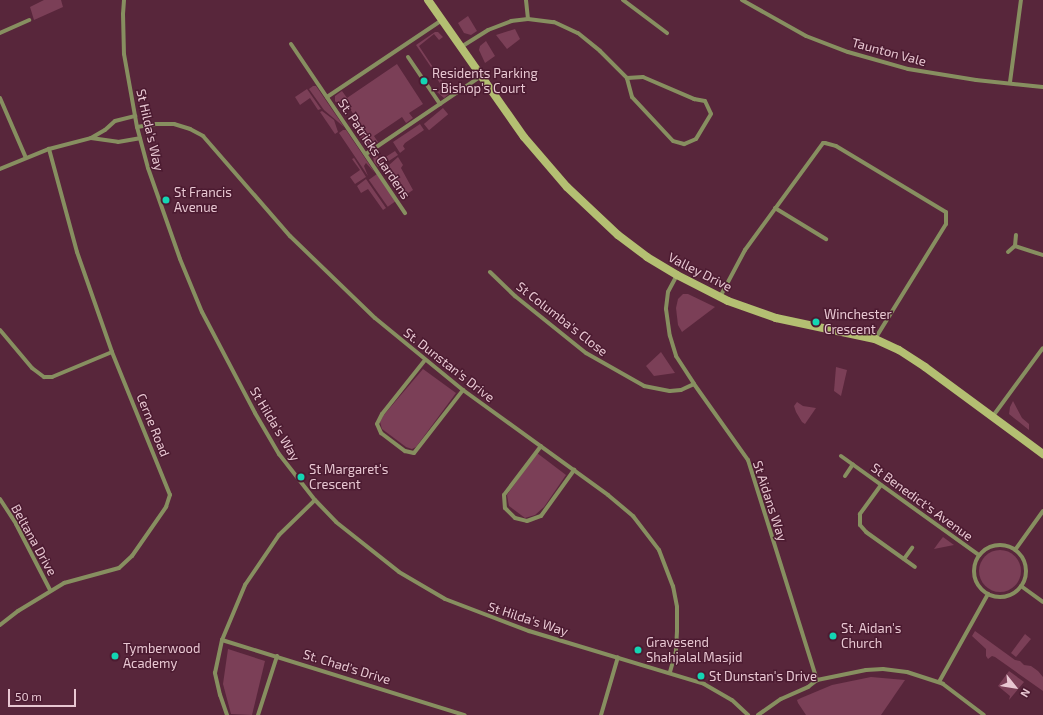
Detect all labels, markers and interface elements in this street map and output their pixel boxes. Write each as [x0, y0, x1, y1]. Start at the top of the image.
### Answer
street label: Taunton Vale [850, 35, 928, 69]
place label: Residents Parking - Bishop's Court [432, 66, 538, 97]
marker: Residents Parking - Bishop's Court [419, 76, 429, 86]
street label: St Hilda's Way [133, 87, 167, 173]
street label: St. Patricks Gardens [335, 96, 413, 202]
place label: St Francis Avenue [174, 185, 232, 216]
marker: St Francis Avenue [161, 195, 171, 205]
street label: Valley Drive [665, 249, 735, 295]
street label: St Columba's Close [513, 279, 611, 359]
place label: Winchester Crescent [824, 307, 892, 338]
marker: Winchester Crescent [811, 317, 821, 327]
street label: St. Dunstan's Drive [401, 325, 497, 405]
street label: St Hilda's Way [247, 384, 303, 464]
street label: Cerne Road [133, 391, 173, 459]
street label: St Aidans Way [750, 459, 790, 543]
street label: St Benedict's Avenue [868, 460, 976, 544]
place label: St Margaret's Crescent [309, 462, 388, 493]
marker: St Margaret's Crescent [296, 472, 306, 482]
street label: Beltana Drive [8, 502, 60, 578]
street label: St Hilda's Way [486, 599, 570, 639]
place label: St. Aidan's Church [841, 621, 902, 652]
marker: St. Aidan's Church [828, 631, 838, 641]
place label: Gravesend Shahjalal Masjid [646, 635, 743, 666]
place label: Tymberwood Academy [123, 641, 200, 672]
marker: Gravesend Shahjalal Masjid [633, 645, 643, 655]
street label: St. Chad's Drive [301, 646, 393, 688]
marker: Tymberwood Academy [110, 651, 120, 661]
north arrow [995, 667, 1035, 707]
place label: St Dunstan's Drive [709, 668, 817, 684]
marker: St Dunstan's Drive [696, 671, 706, 681]
scale bar [10, 681, 78, 707]
text: N [1018, 687, 1033, 700]
text: 50 m [15, 689, 42, 703]

